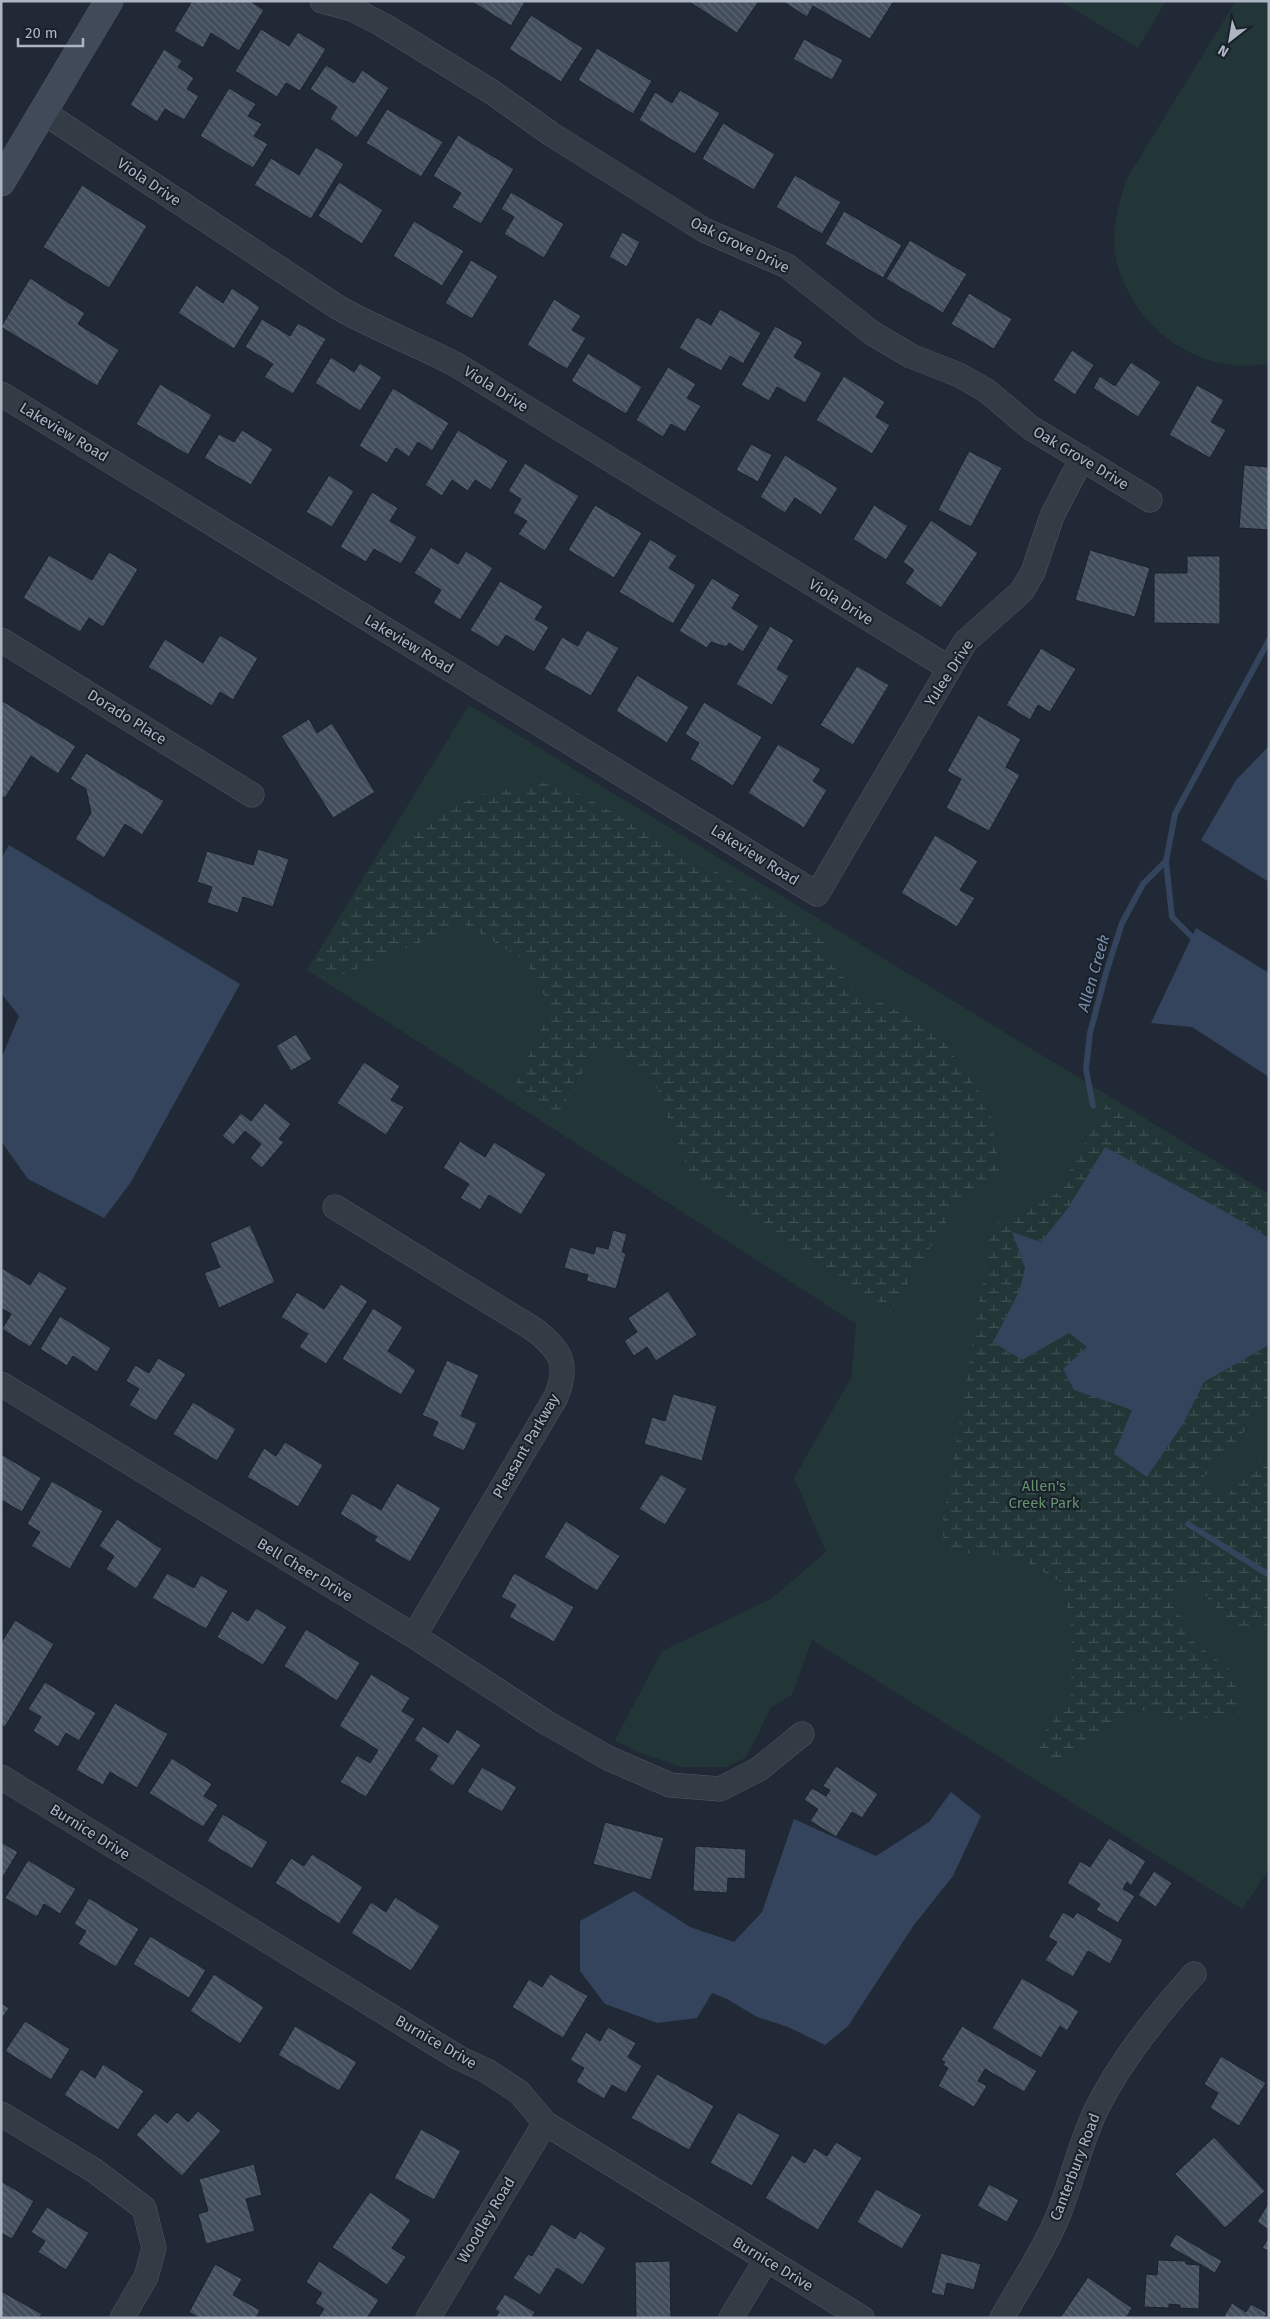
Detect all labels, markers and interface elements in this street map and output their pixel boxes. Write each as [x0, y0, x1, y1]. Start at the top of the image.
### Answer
scale bar [18, 15, 82, 47]
north arrow [1205, 15, 1255, 65]
text: 20 m [25, 24, 58, 42]
text: N [1215, 41, 1232, 60]
street label: Viola Drive [114, 154, 184, 210]
street label: Oak Grove Drive [687, 213, 793, 277]
street label: Viola Drive [460, 362, 532, 416]
street label: Lakeview Road [16, 398, 112, 466]
street label: Oak Grove Drive [1030, 422, 1132, 494]
street label: Viola Drive [805, 575, 877, 629]
street label: Lakeview Road [361, 610, 457, 678]
street label: Yulee Drive [921, 636, 977, 710]
street label: Dorado Place [84, 686, 170, 748]
street label: Lakeview Road [708, 821, 802, 889]
water label: Allen Creek [1073, 932, 1114, 1015]
street label: Pleasant Parkway [489, 1390, 563, 1501]
park label: Allen's Creek Park [1008, 1477, 1080, 1512]
street label: Bell Cheer Drive [254, 1534, 356, 1606]
street label: Burnice Drive [47, 1800, 133, 1864]
street label: Burnice Drive [392, 2011, 480, 2073]
street label: Canterbury Road [1046, 2111, 1104, 2223]
street label: Woodley Road [453, 2174, 519, 2266]
street label: Burnice Drive [729, 2233, 817, 2295]

